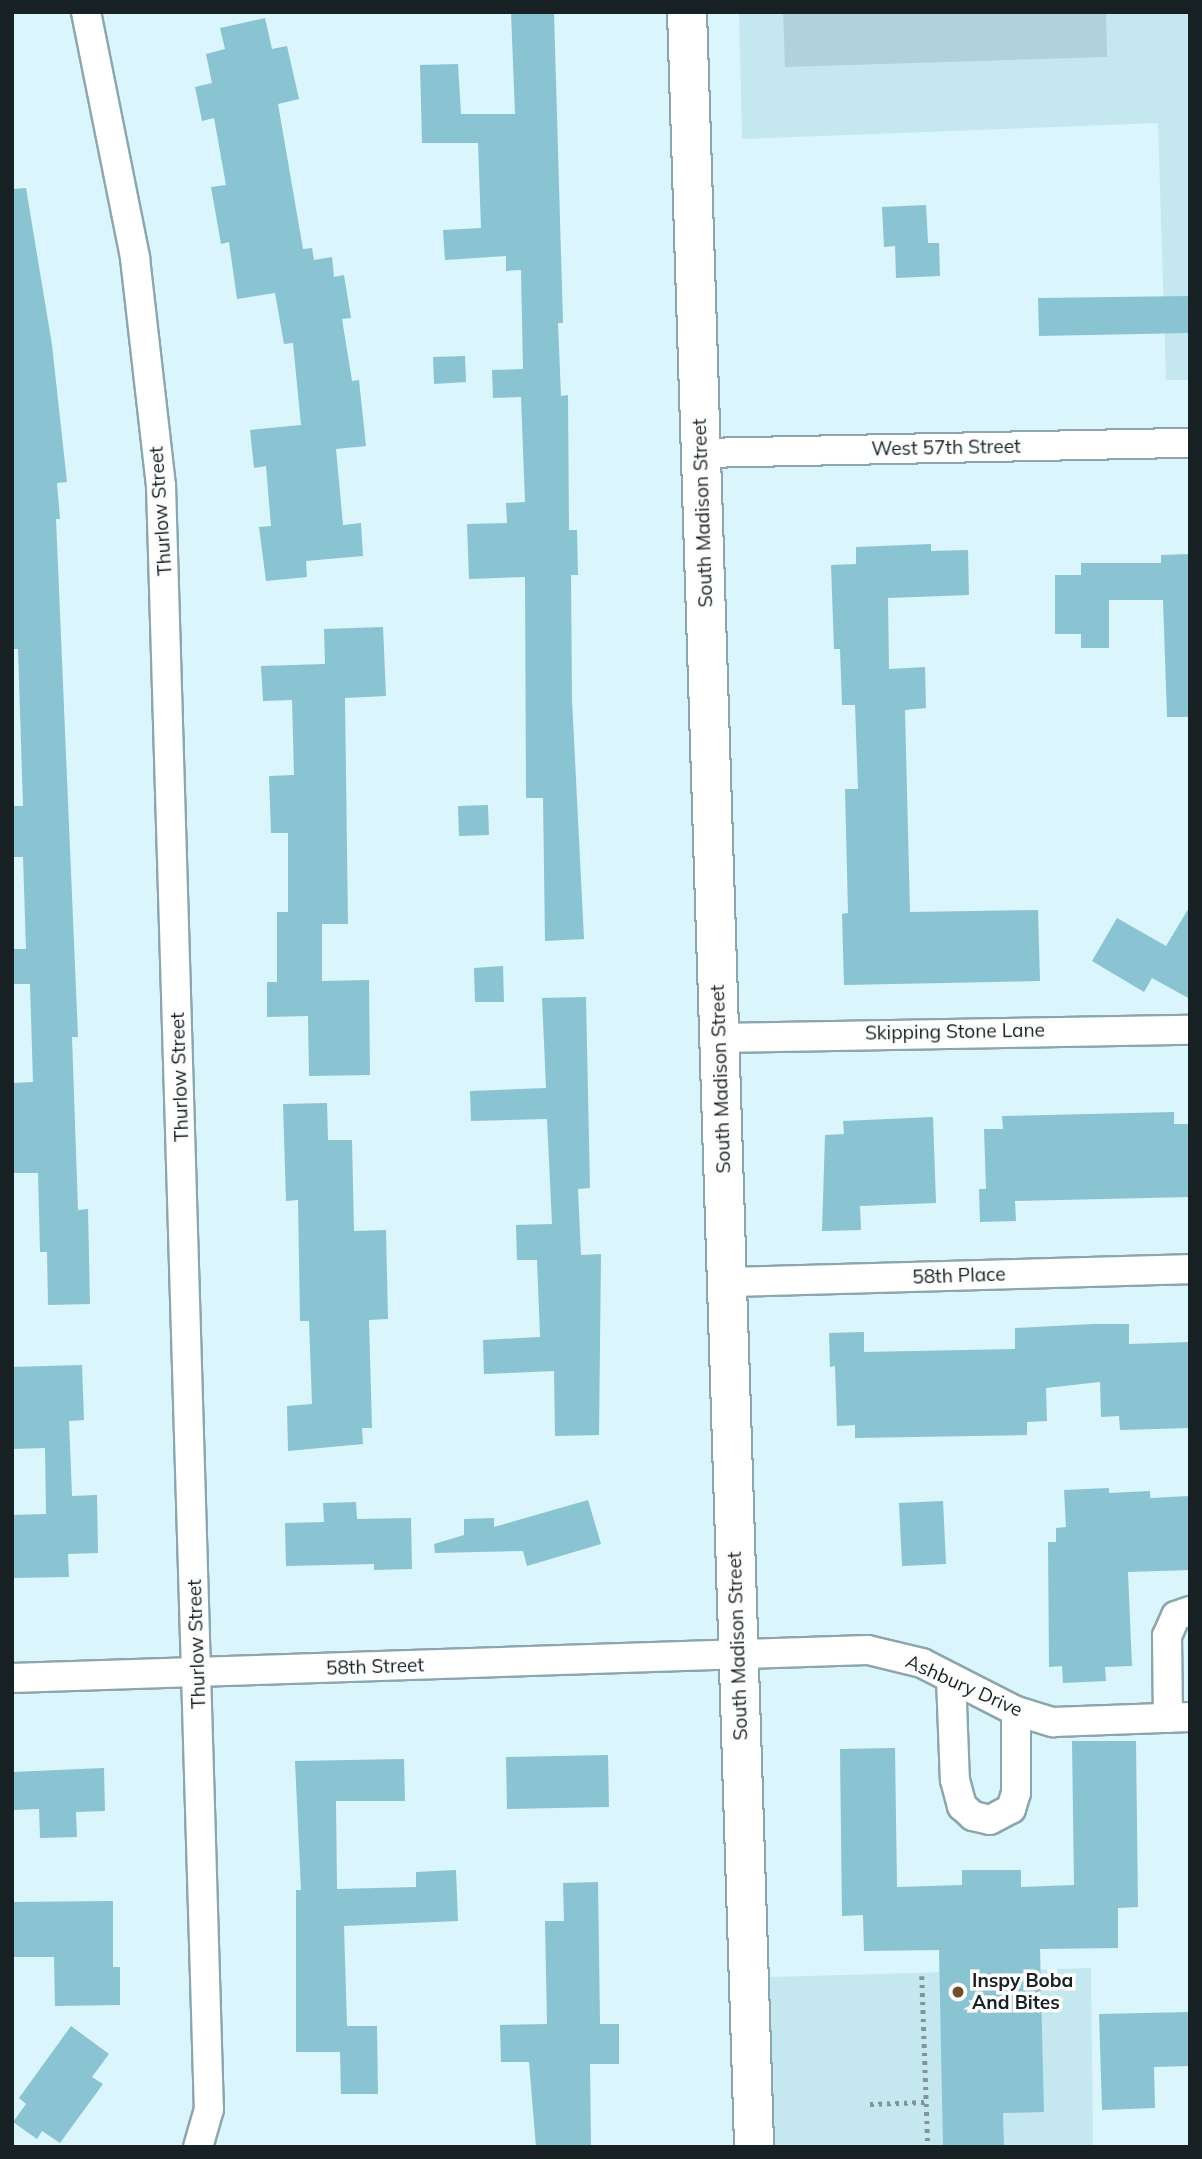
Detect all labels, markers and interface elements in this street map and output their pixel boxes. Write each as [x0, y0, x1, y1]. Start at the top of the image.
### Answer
street label: South Madison Street [688, 418, 718, 608]
street label: West 57th Street [871, 435, 1021, 461]
street label: Thurlow Street [145, 446, 177, 576]
street label: South Madison Street [706, 984, 736, 1174]
street label: Thurlow Street [166, 1012, 194, 1142]
street label: Skipping Stone Lane [865, 1019, 1045, 1045]
street label: 58th Place [912, 1263, 1006, 1289]
street label: South Madison Street [723, 1551, 753, 1741]
street label: Thurlow Street [183, 1579, 211, 1709]
street label: Ashbury Drive [902, 1650, 1026, 1722]
street label: 58th Street [326, 1654, 424, 1680]
place label: Inspy Boba And Bites [972, 1970, 1073, 2014]
marker: Inspy Boba And Bites [950, 1984, 966, 2000]

